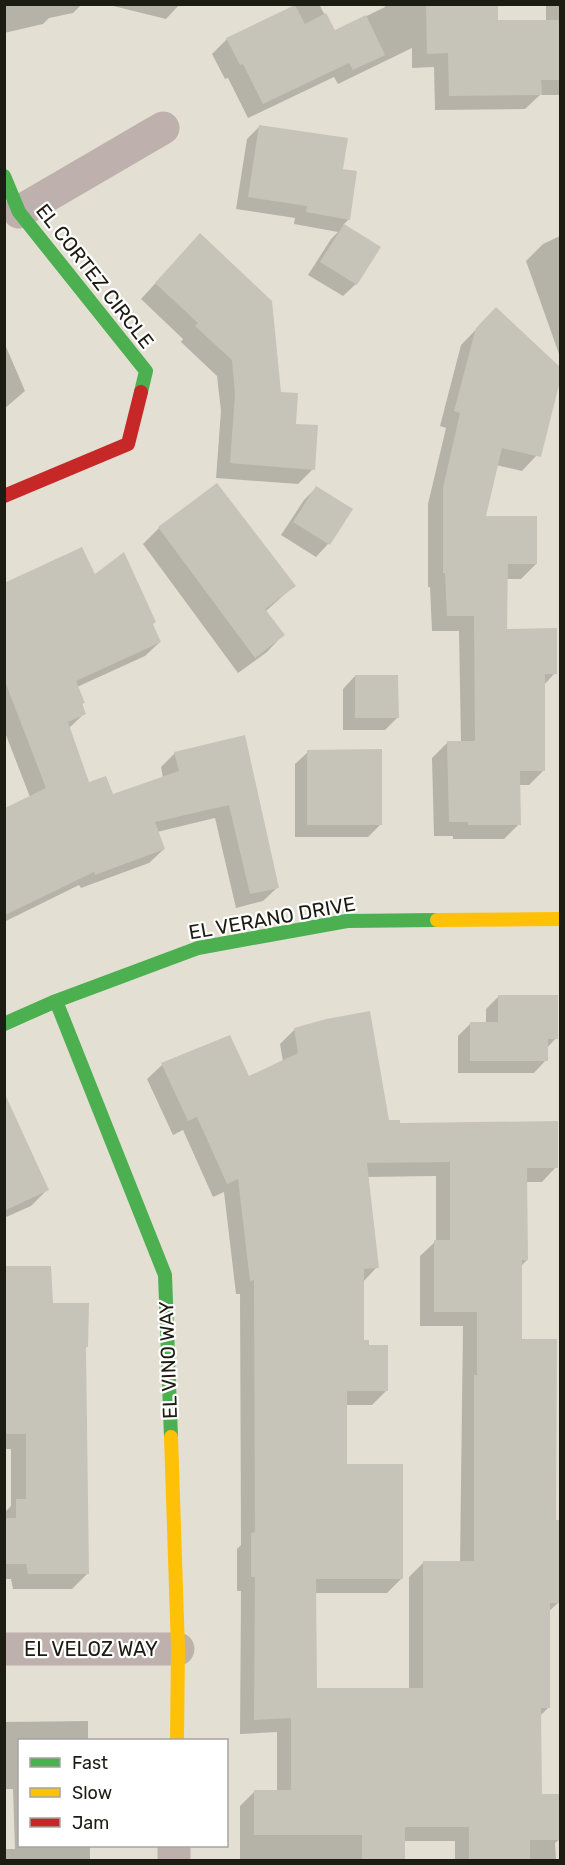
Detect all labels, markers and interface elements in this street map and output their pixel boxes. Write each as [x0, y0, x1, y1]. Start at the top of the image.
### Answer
street label: EL CORTEZ CIRCLE [31, 199, 159, 353]
street label: EL VERANO DRIVE [187, 892, 357, 944]
street label: EL VINO WAY [154, 1300, 182, 1419]
street label: EL VELOZ WAY [24, 1637, 158, 1661]
legend [18, 1739, 228, 1847]
text: Fast [72, 1752, 108, 1774]
text: Slow [72, 1782, 112, 1804]
text: Jam [72, 1812, 109, 1834]

